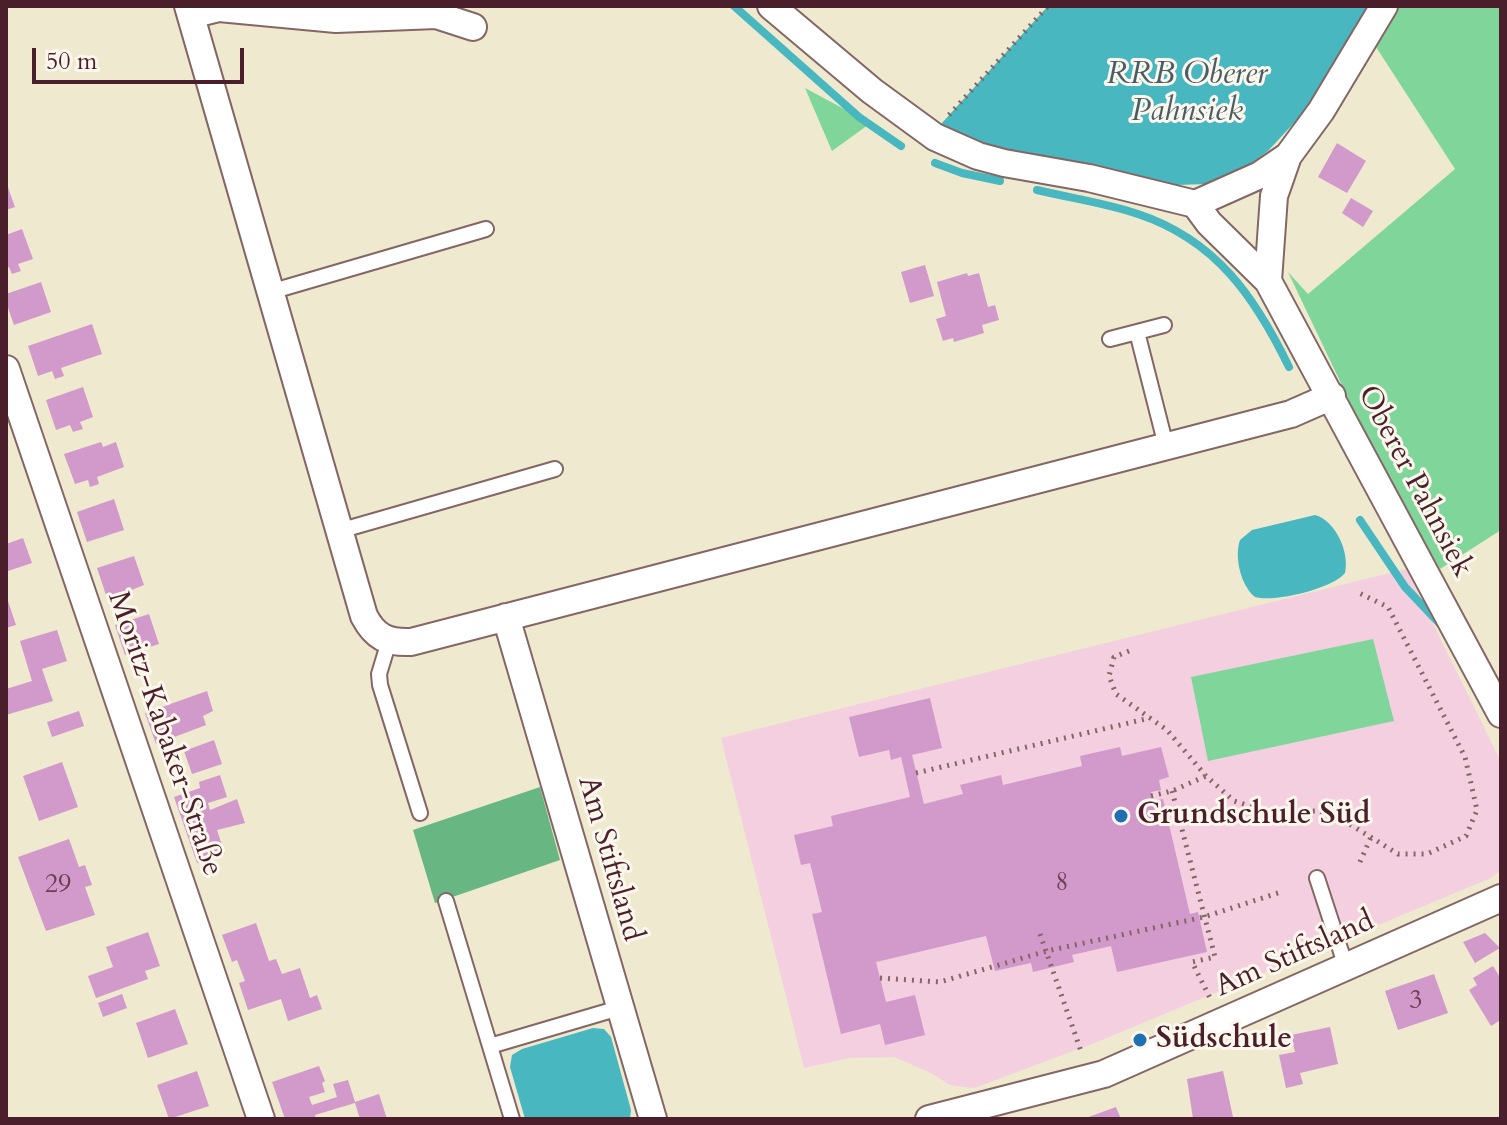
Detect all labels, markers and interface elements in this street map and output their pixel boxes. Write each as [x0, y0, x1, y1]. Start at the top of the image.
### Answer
scale bar [36, 32, 248, 82]
text: 50 m [46, 45, 97, 78]
water label: RRB Oberer Pahnsiek [1107, 57, 1267, 132]
street label: Oberer Pahnsiek [1348, 380, 1480, 584]
street label: Moritz-Kabaker-Straße [98, 587, 230, 881]
street label: Am Stiftsland [568, 772, 650, 946]
place label: Grundschule Süd [1137, 798, 1370, 834]
marker: Grundschule Süd [1112, 807, 1130, 825]
house number: 8 [1055, 868, 1069, 900]
house number: 29 [45, 870, 71, 902]
street label: Am Stiftsland [1210, 904, 1380, 1006]
house number: 3 [1409, 986, 1423, 1018]
place label: Südschule [1156, 1022, 1292, 1058]
marker: Südschule [1131, 1031, 1149, 1049]

